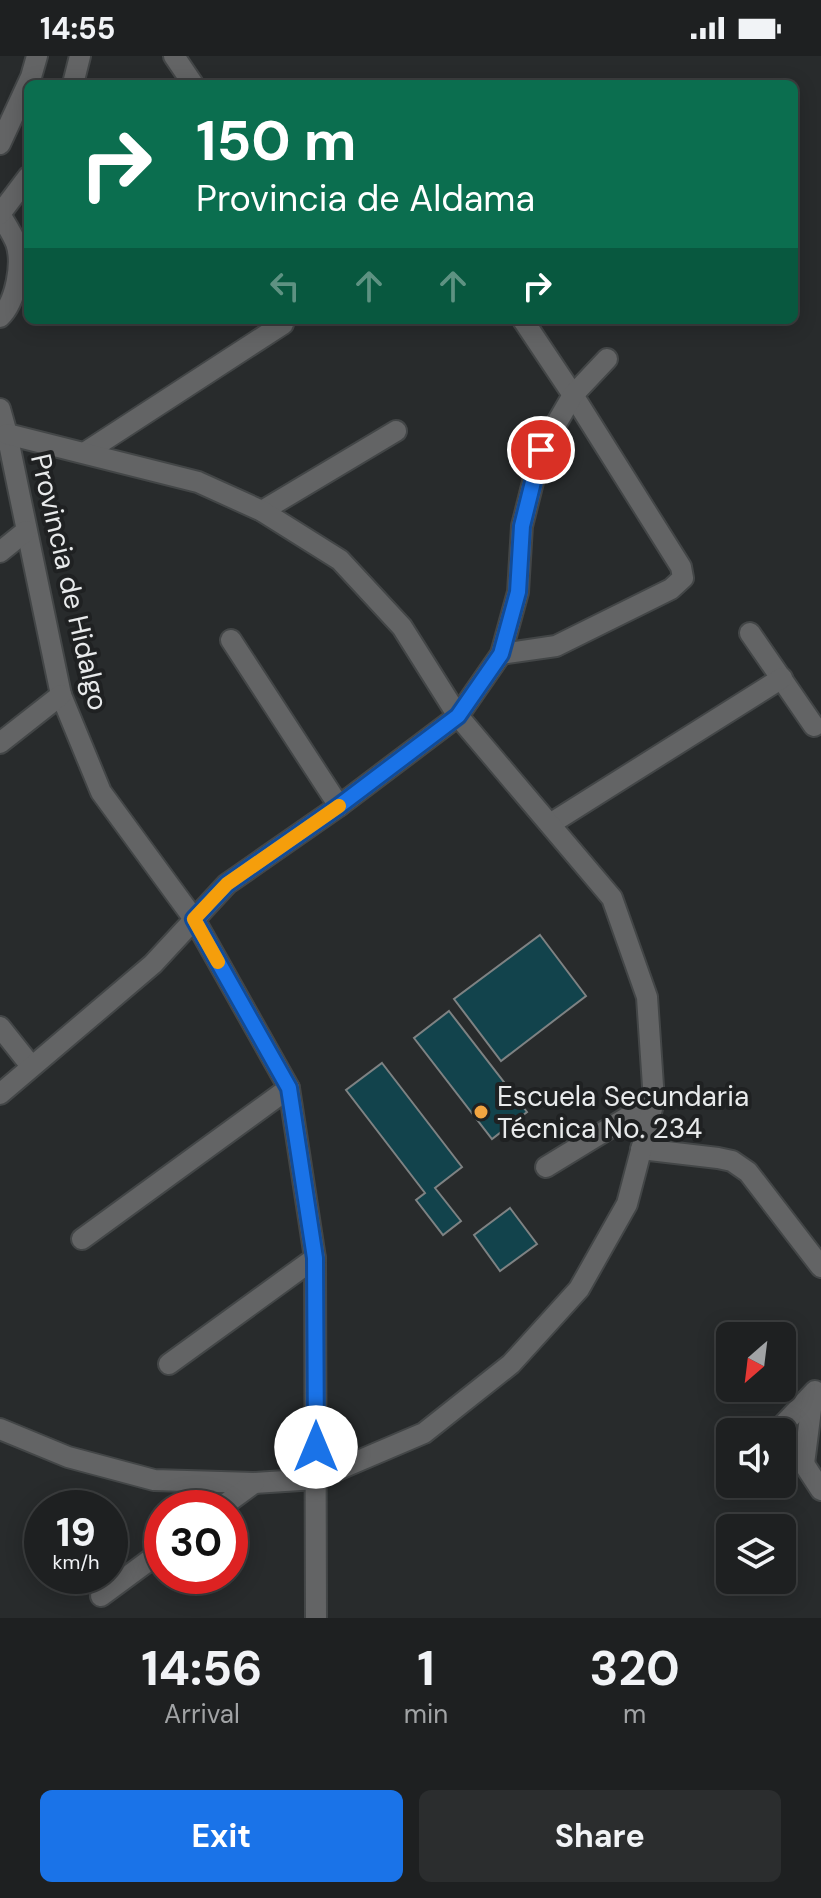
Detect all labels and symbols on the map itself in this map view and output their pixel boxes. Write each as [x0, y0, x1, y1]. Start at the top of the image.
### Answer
pin [507, 416, 575, 484]
street label: Provincia de Hidalgo [22, 450, 117, 714]
place label: Escuela Secundaria Técnica No. 234 [497, 1078, 749, 1147]
marker: Escuela Secundaria Técnica No. 234 [472, 1103, 490, 1121]
north arrow [716, 1322, 796, 1402]
position arrow [274, 1405, 358, 1489]
speed limit sign: 30 [144, 1490, 248, 1594]

